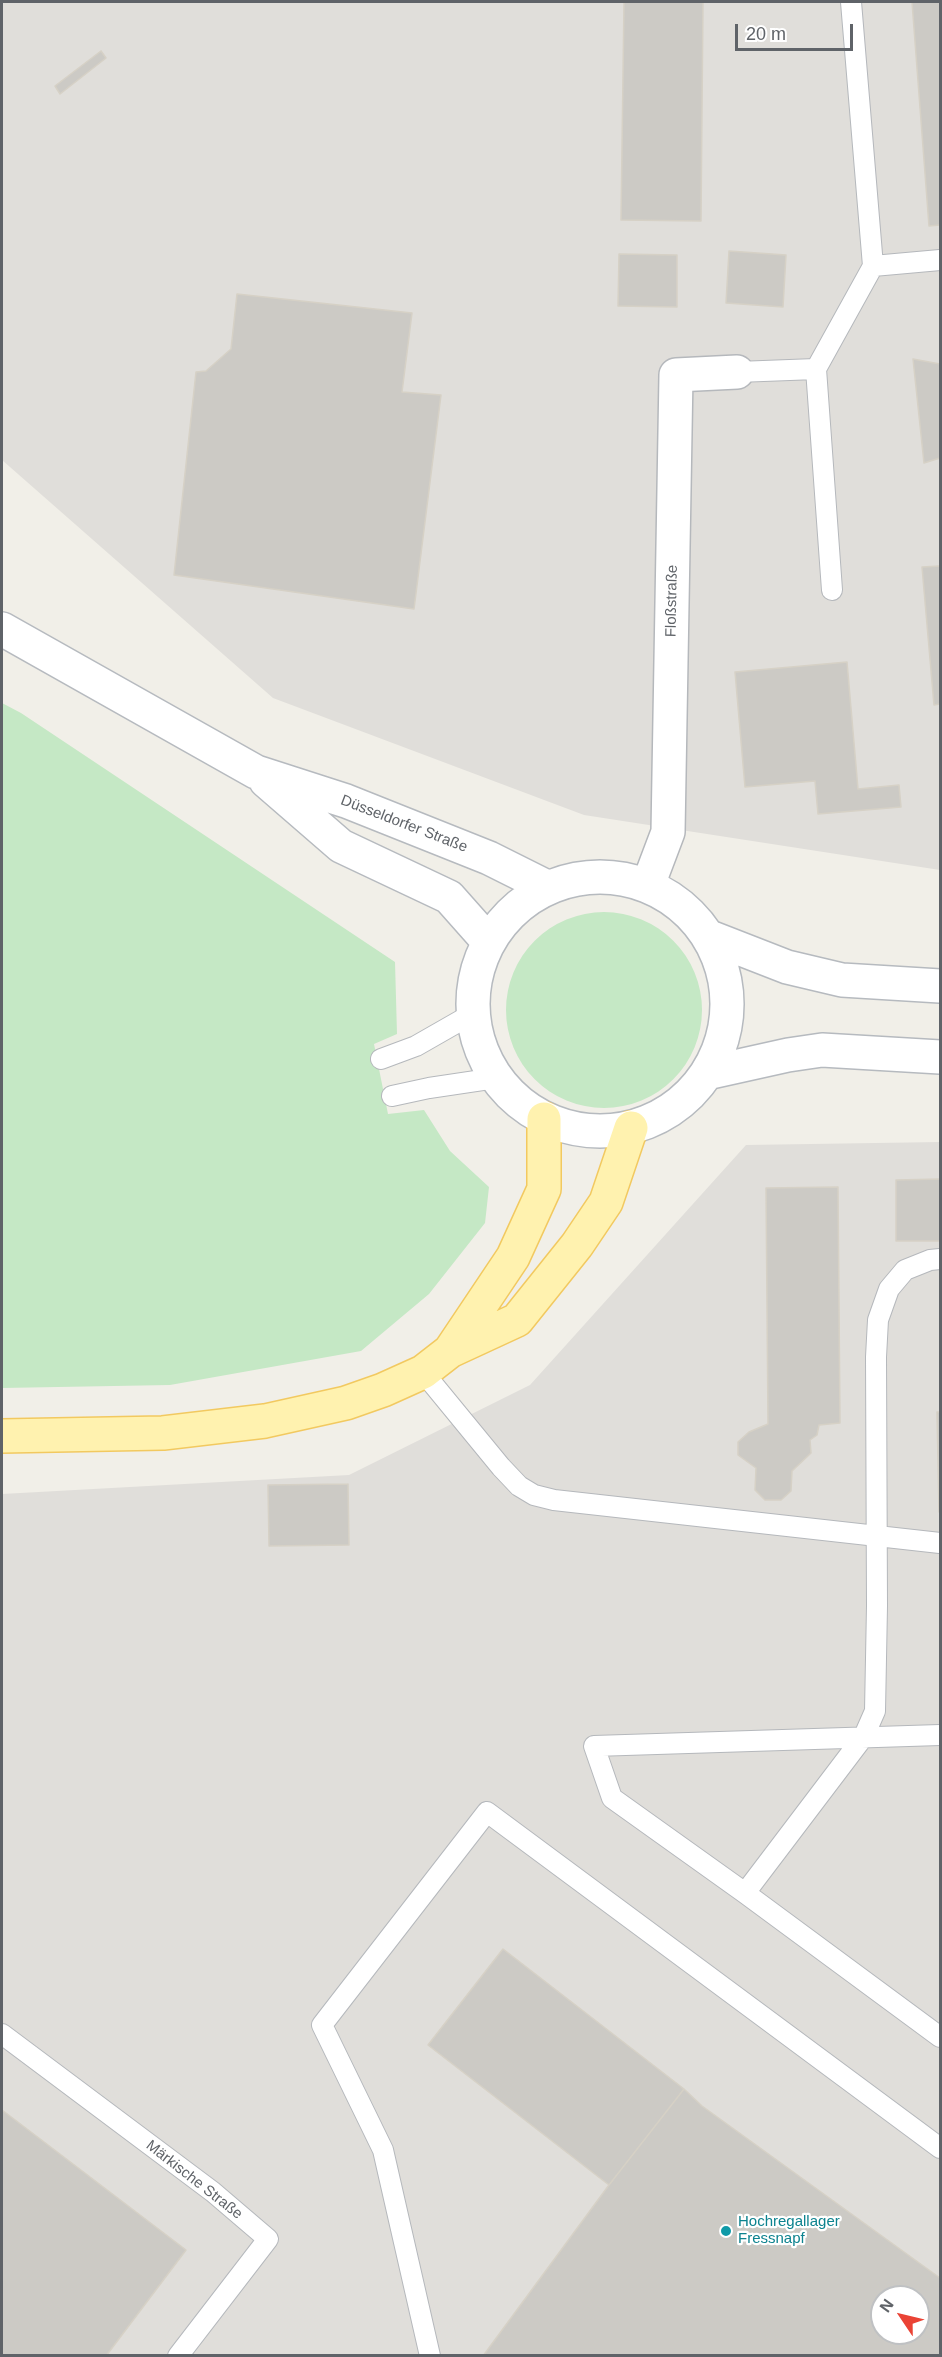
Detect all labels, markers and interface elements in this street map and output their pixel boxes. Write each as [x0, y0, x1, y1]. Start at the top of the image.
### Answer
scale bar [738, 12, 856, 50]
text: 20 m [746, 24, 786, 44]
street label: Floßstraße [662, 565, 682, 637]
street label: Düsseldorfer Straße [338, 792, 470, 856]
street label: Märkische Straße [142, 2137, 246, 2223]
place label: Hochregallager Fressnapf [738, 2213, 840, 2248]
marker: Hochregallager Fressnapf [719, 2224, 733, 2238]
north arrow [870, 2285, 930, 2345]
text: N [876, 2296, 897, 2315]

